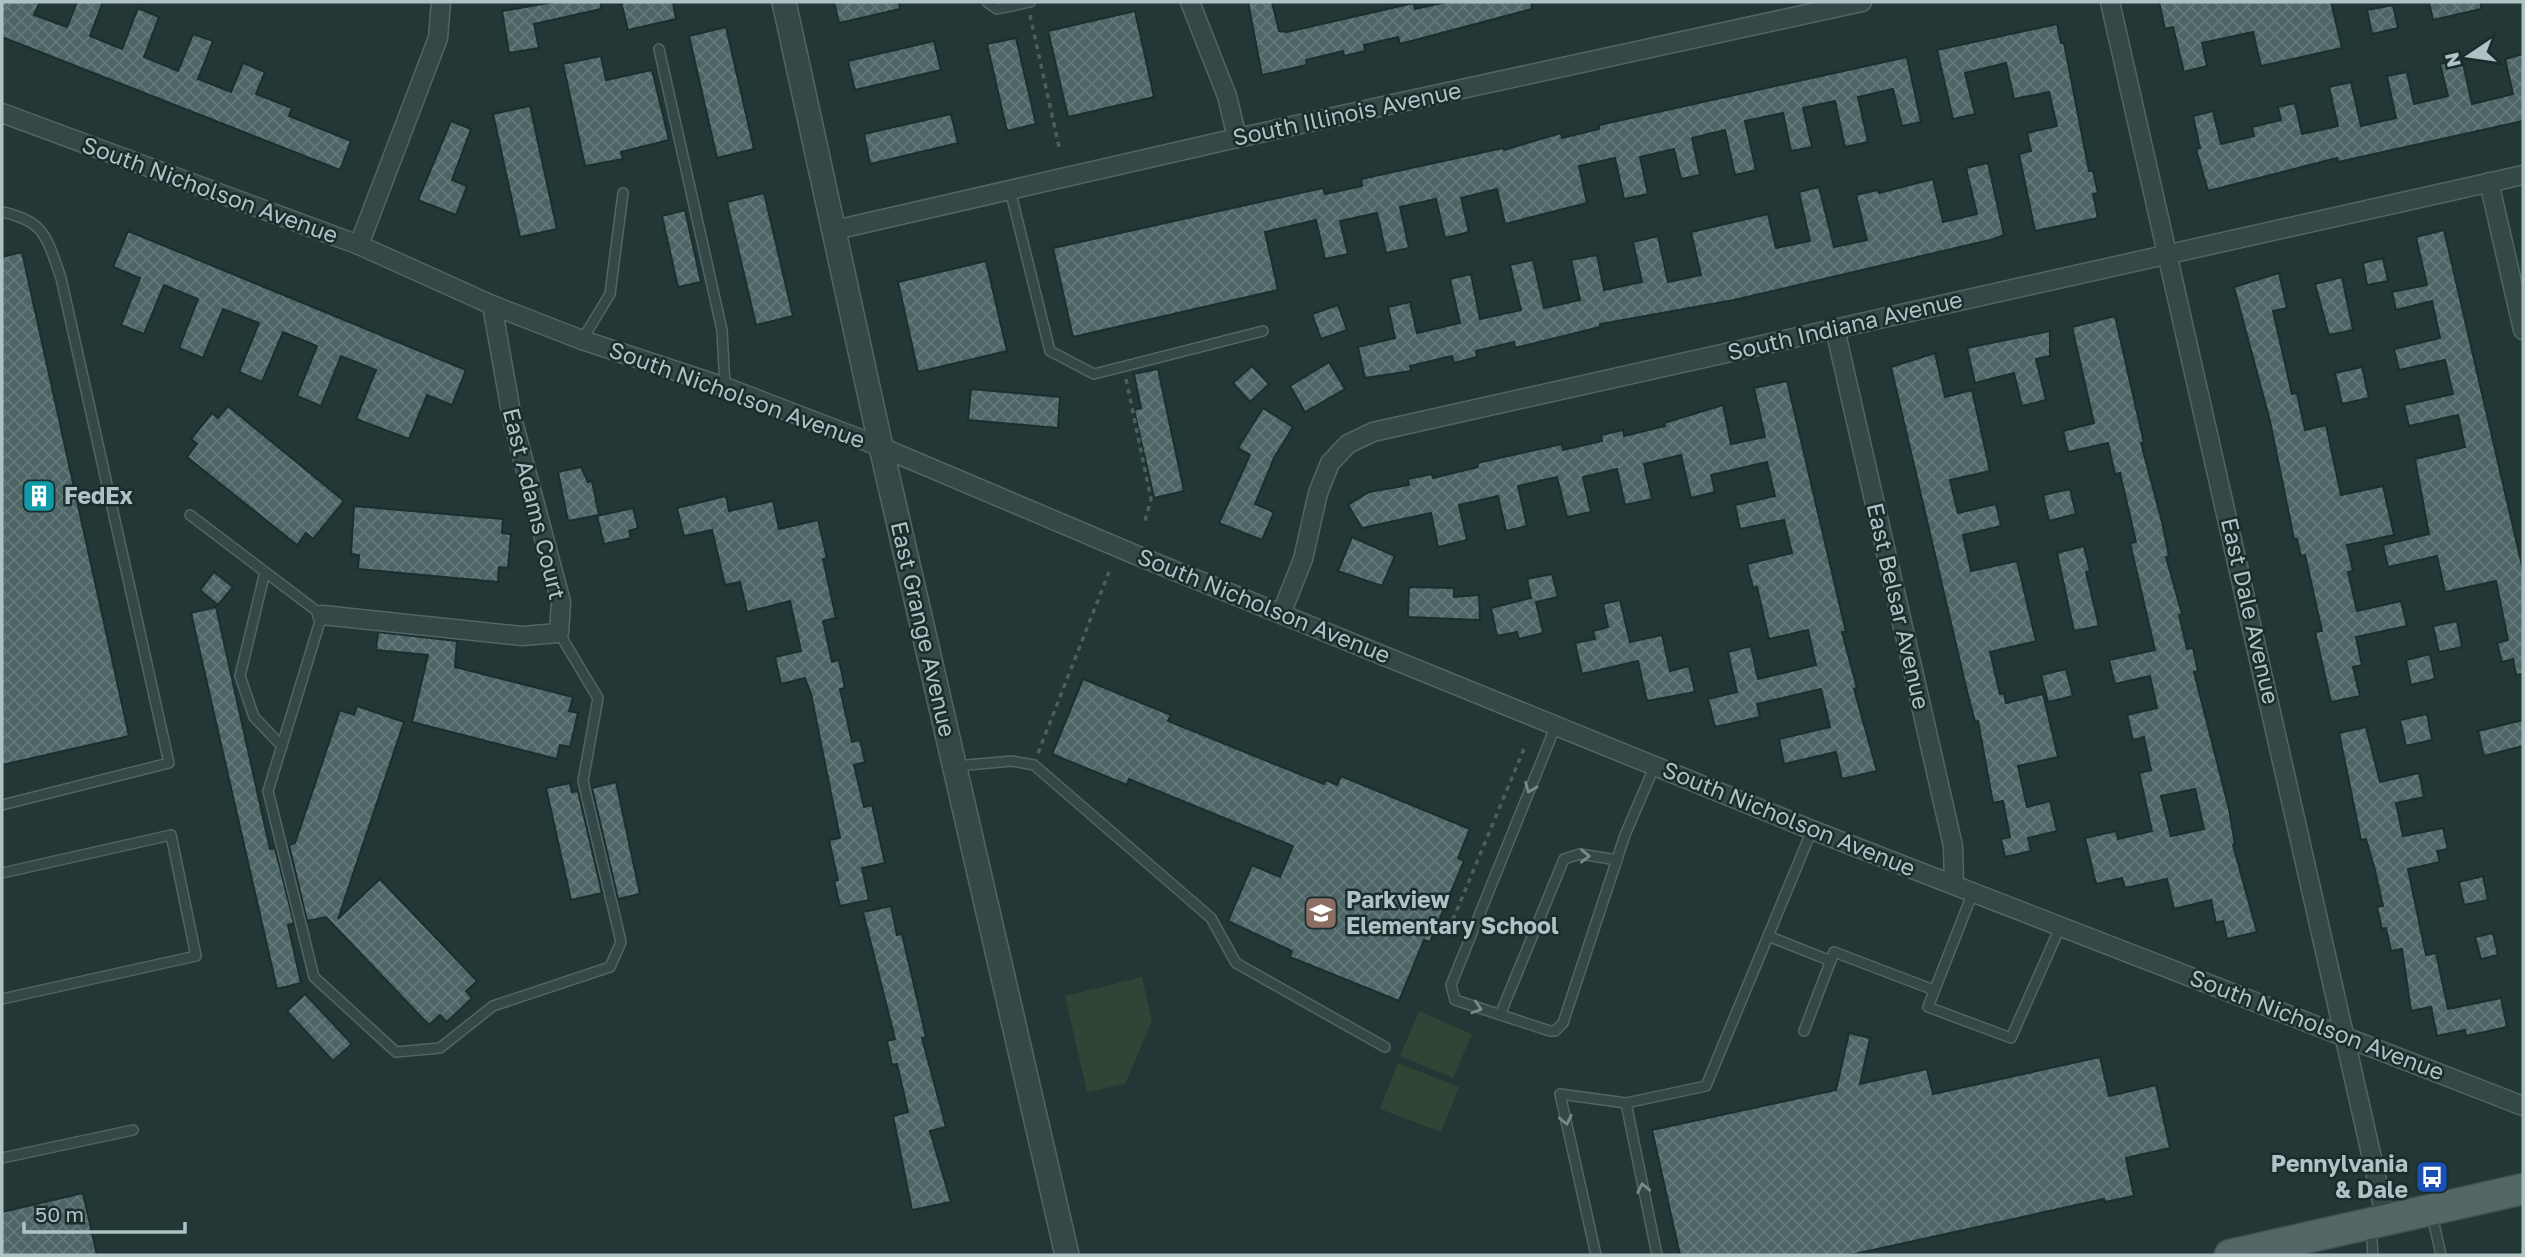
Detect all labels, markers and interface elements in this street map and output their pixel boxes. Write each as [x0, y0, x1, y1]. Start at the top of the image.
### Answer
north arrow [2434, 21, 2504, 91]
text: N [2439, 50, 2465, 70]
street label: South Illinois Avenue [1230, 75, 1464, 151]
street label: South Nicholson Avenue [79, 130, 342, 248]
street label: South Indiana Avenue [1725, 284, 1965, 366]
street label: South Nicholson Avenue [606, 335, 869, 453]
street label: East Adams Court [498, 405, 572, 602]
building icon: FedEx [20, 477, 58, 515]
place label: FedEx [64, 481, 134, 509]
street label: East Belsar Avenue [1862, 500, 1936, 712]
street label: East Dale Avenue [2216, 515, 2286, 707]
street label: East Grange Avenue [886, 518, 962, 739]
street label: South Nicholson Avenue [1134, 542, 1395, 669]
street label: South Nicholson Avenue [1659, 755, 1920, 882]
one-way arrow [1525, 781, 1539, 793]
one-way arrow [1580, 849, 1591, 864]
place label: Parkview Elementary School [1346, 885, 1559, 939]
school or university icon: Parkview Elementary School [1302, 894, 1340, 932]
street label: South Nicholson Avenue [2186, 963, 2448, 1086]
one-way arrow [1471, 1000, 1483, 1014]
one-way arrow [1558, 1114, 1572, 1126]
place label: Pennylvania & Dale [2271, 1149, 2408, 1203]
bus stop icon: Pennylvania & Dale [2413, 1158, 2451, 1196]
one-way arrow [1637, 1182, 1652, 1194]
scale bar [24, 1190, 186, 1234]
text: 50 m [35, 1201, 84, 1227]

